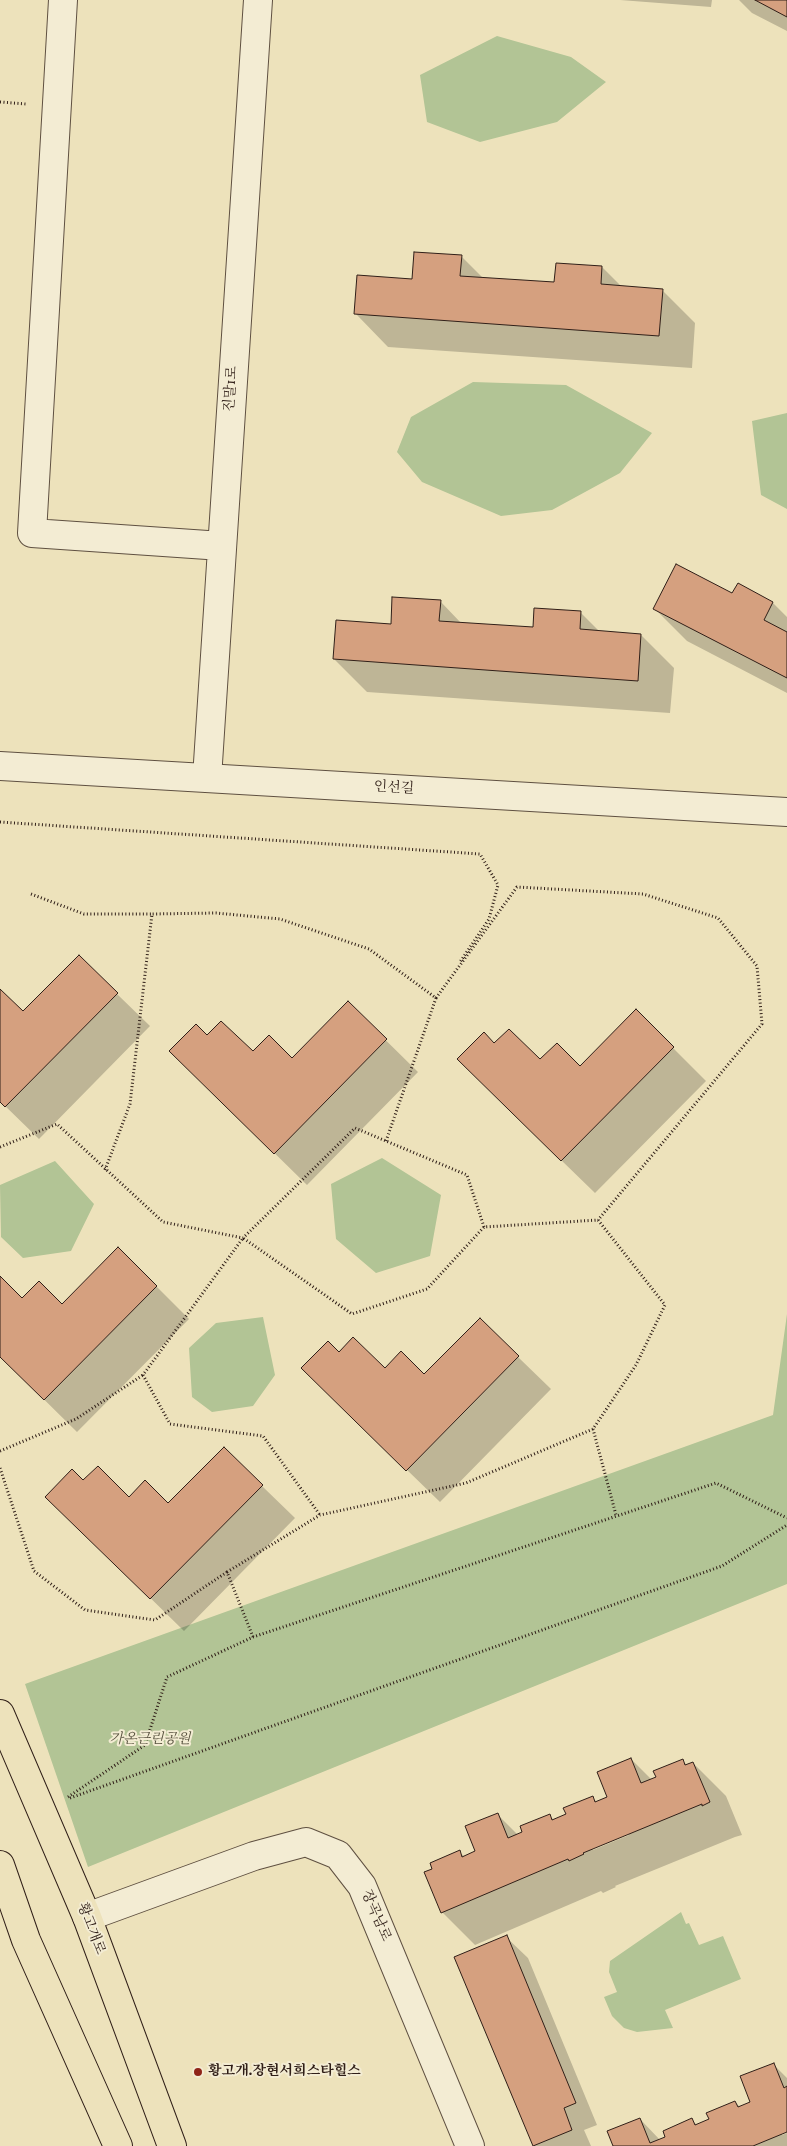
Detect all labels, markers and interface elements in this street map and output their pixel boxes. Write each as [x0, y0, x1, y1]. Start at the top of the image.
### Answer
street label: 진말1로 [222, 365, 242, 413]
street label: 인선길 [373, 780, 415, 798]
park label: 가온근린공원 [109, 1732, 191, 1748]
street label: 장곡남로 [357, 1888, 393, 1944]
street label: 황고개로 [72, 1901, 108, 1957]
place label: 황고개.장현서희스타힐스 [208, 2064, 361, 2080]
marker: 황고개.장현서희스타힐스 [192, 2066, 204, 2078]

